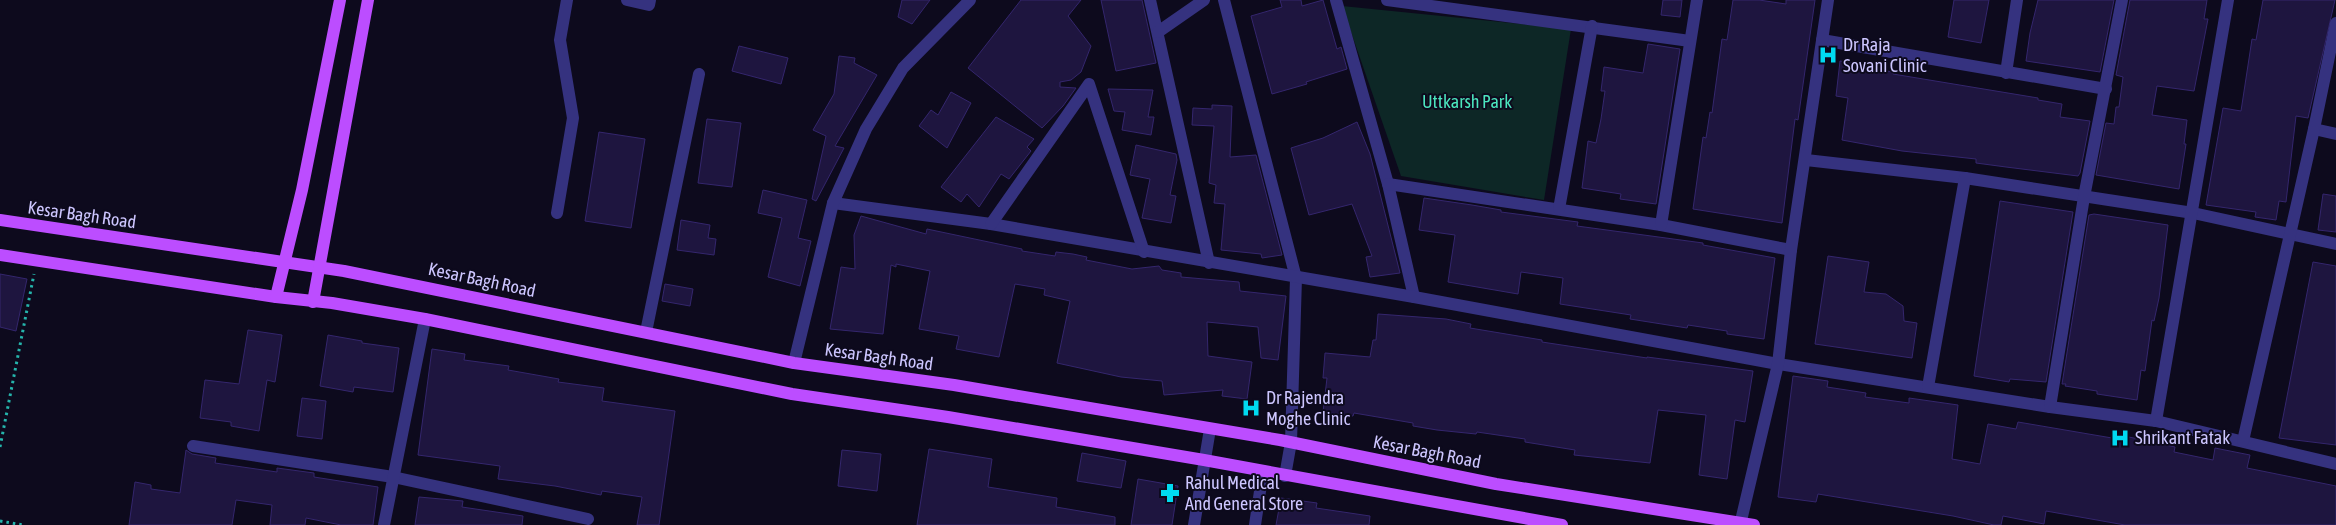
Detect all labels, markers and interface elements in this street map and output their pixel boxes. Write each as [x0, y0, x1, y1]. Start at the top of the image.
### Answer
place label: Dr Raja Sovani Clinic [1843, 34, 1927, 76]
hospital icon: Dr Raja Sovani Clinic [1817, 44, 1839, 66]
park label: Uttkarsh Park [1422, 91, 1512, 112]
street label: Kesar Bagh Road [26, 196, 138, 233]
street label: Kesar Bagh Road [426, 258, 538, 301]
street label: Kesar Bagh Road [823, 338, 935, 375]
place label: Dr Rajendra Moghe Clinic [1266, 387, 1351, 429]
hospital icon: Dr Rajendra Moghe Clinic [1240, 397, 1262, 419]
hospital icon: Shrikant Fatak [2109, 427, 2131, 449]
place label: Shrikant Fatak [2135, 427, 2230, 448]
street label: Kesar Bagh Road [1371, 431, 1483, 472]
place label: Rahul Medical And General Store [1185, 472, 1303, 514]
pharmacy icon: Rahul Medical And General Store [1159, 482, 1181, 504]

